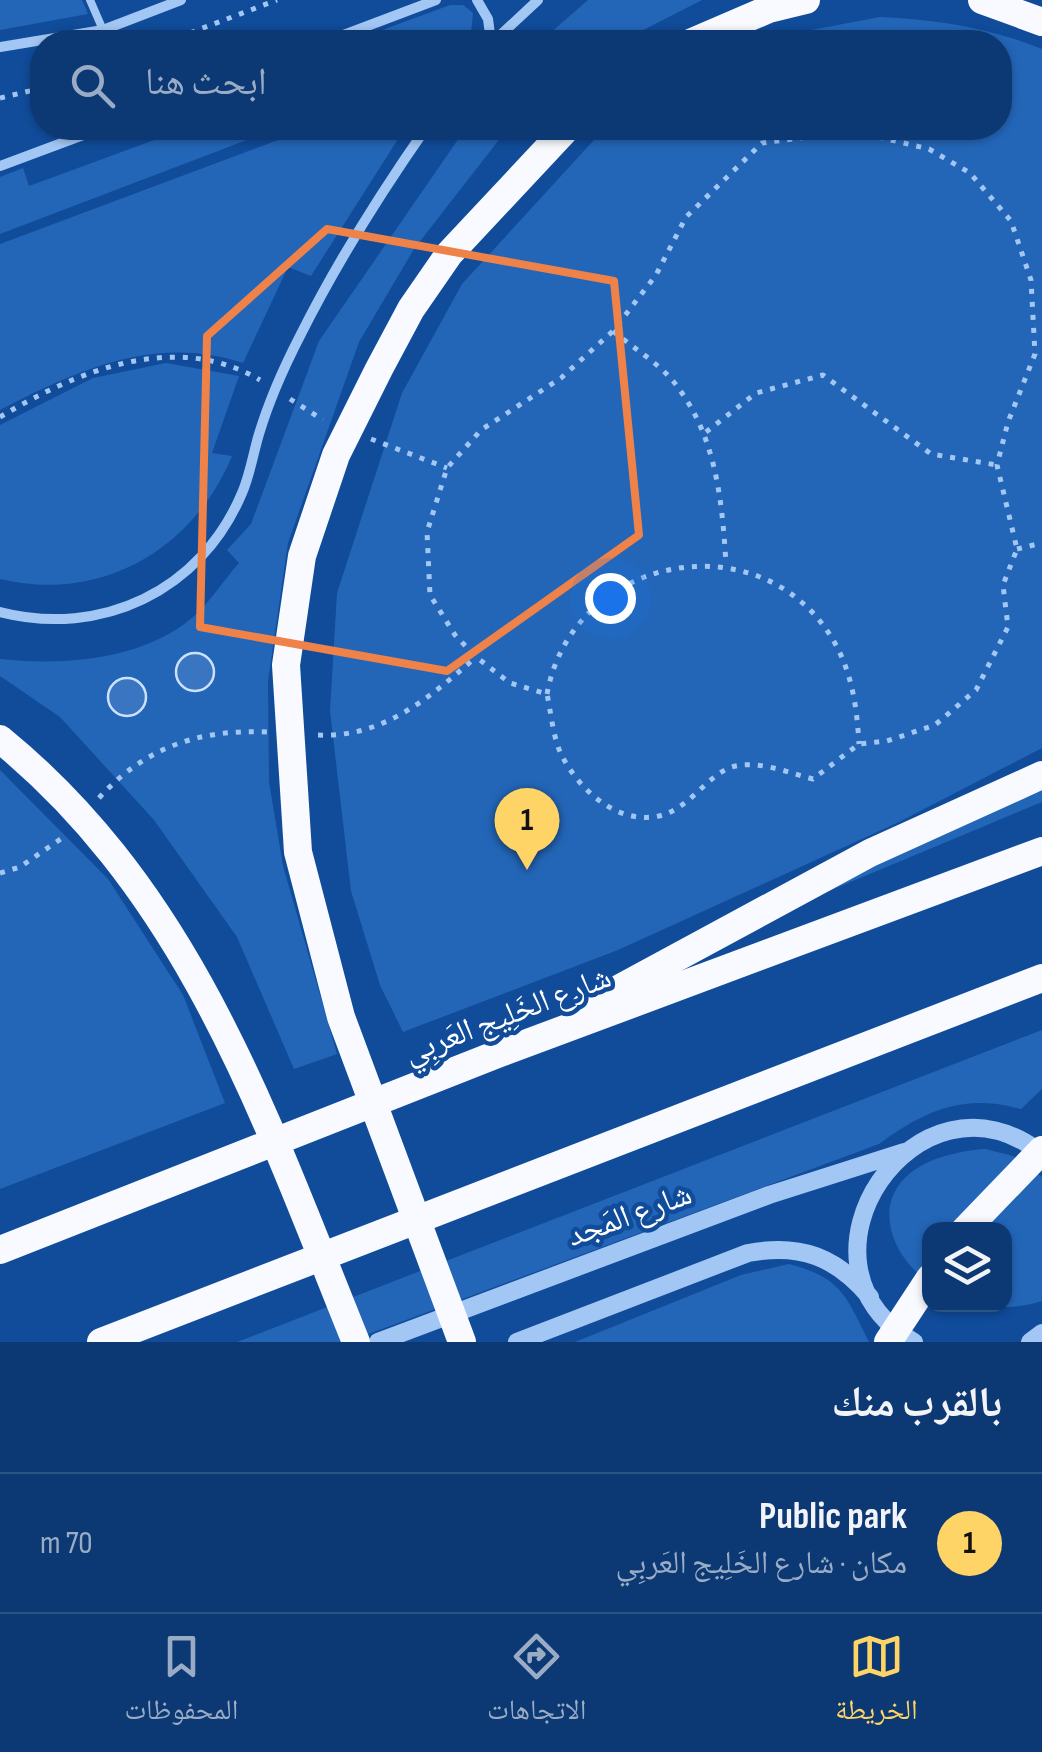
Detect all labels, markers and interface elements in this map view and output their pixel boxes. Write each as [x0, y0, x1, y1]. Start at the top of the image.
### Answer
search box [30, 30, 1012, 140]
icon: search [65, 58, 120, 113]
text: ابحث هنا [145, 60, 267, 105]
your location [585, 573, 636, 624]
pin: 1 [494, 788, 560, 870]
street label: شارع الخَلِيج العَربِي [398, 958, 618, 1077]
street label: شارع المَجد [562, 1175, 697, 1256]
map controls [922, 1222, 1012, 1312]
button: layers [922, 1222, 1012, 1312]
text: بالقرب منك [832, 1378, 1002, 1429]
text: Public park [759, 1494, 907, 1539]
text: 70 m [40, 1524, 93, 1563]
text: 1 [963, 1524, 976, 1563]
text: مكان · شارع الخَلِيج العَربِي [616, 1544, 907, 1583]
tab: المحفوظات [124, 1629, 238, 1737]
tab: الاتجاهات [487, 1629, 586, 1737]
tab: الخريطة [835, 1629, 918, 1737]

